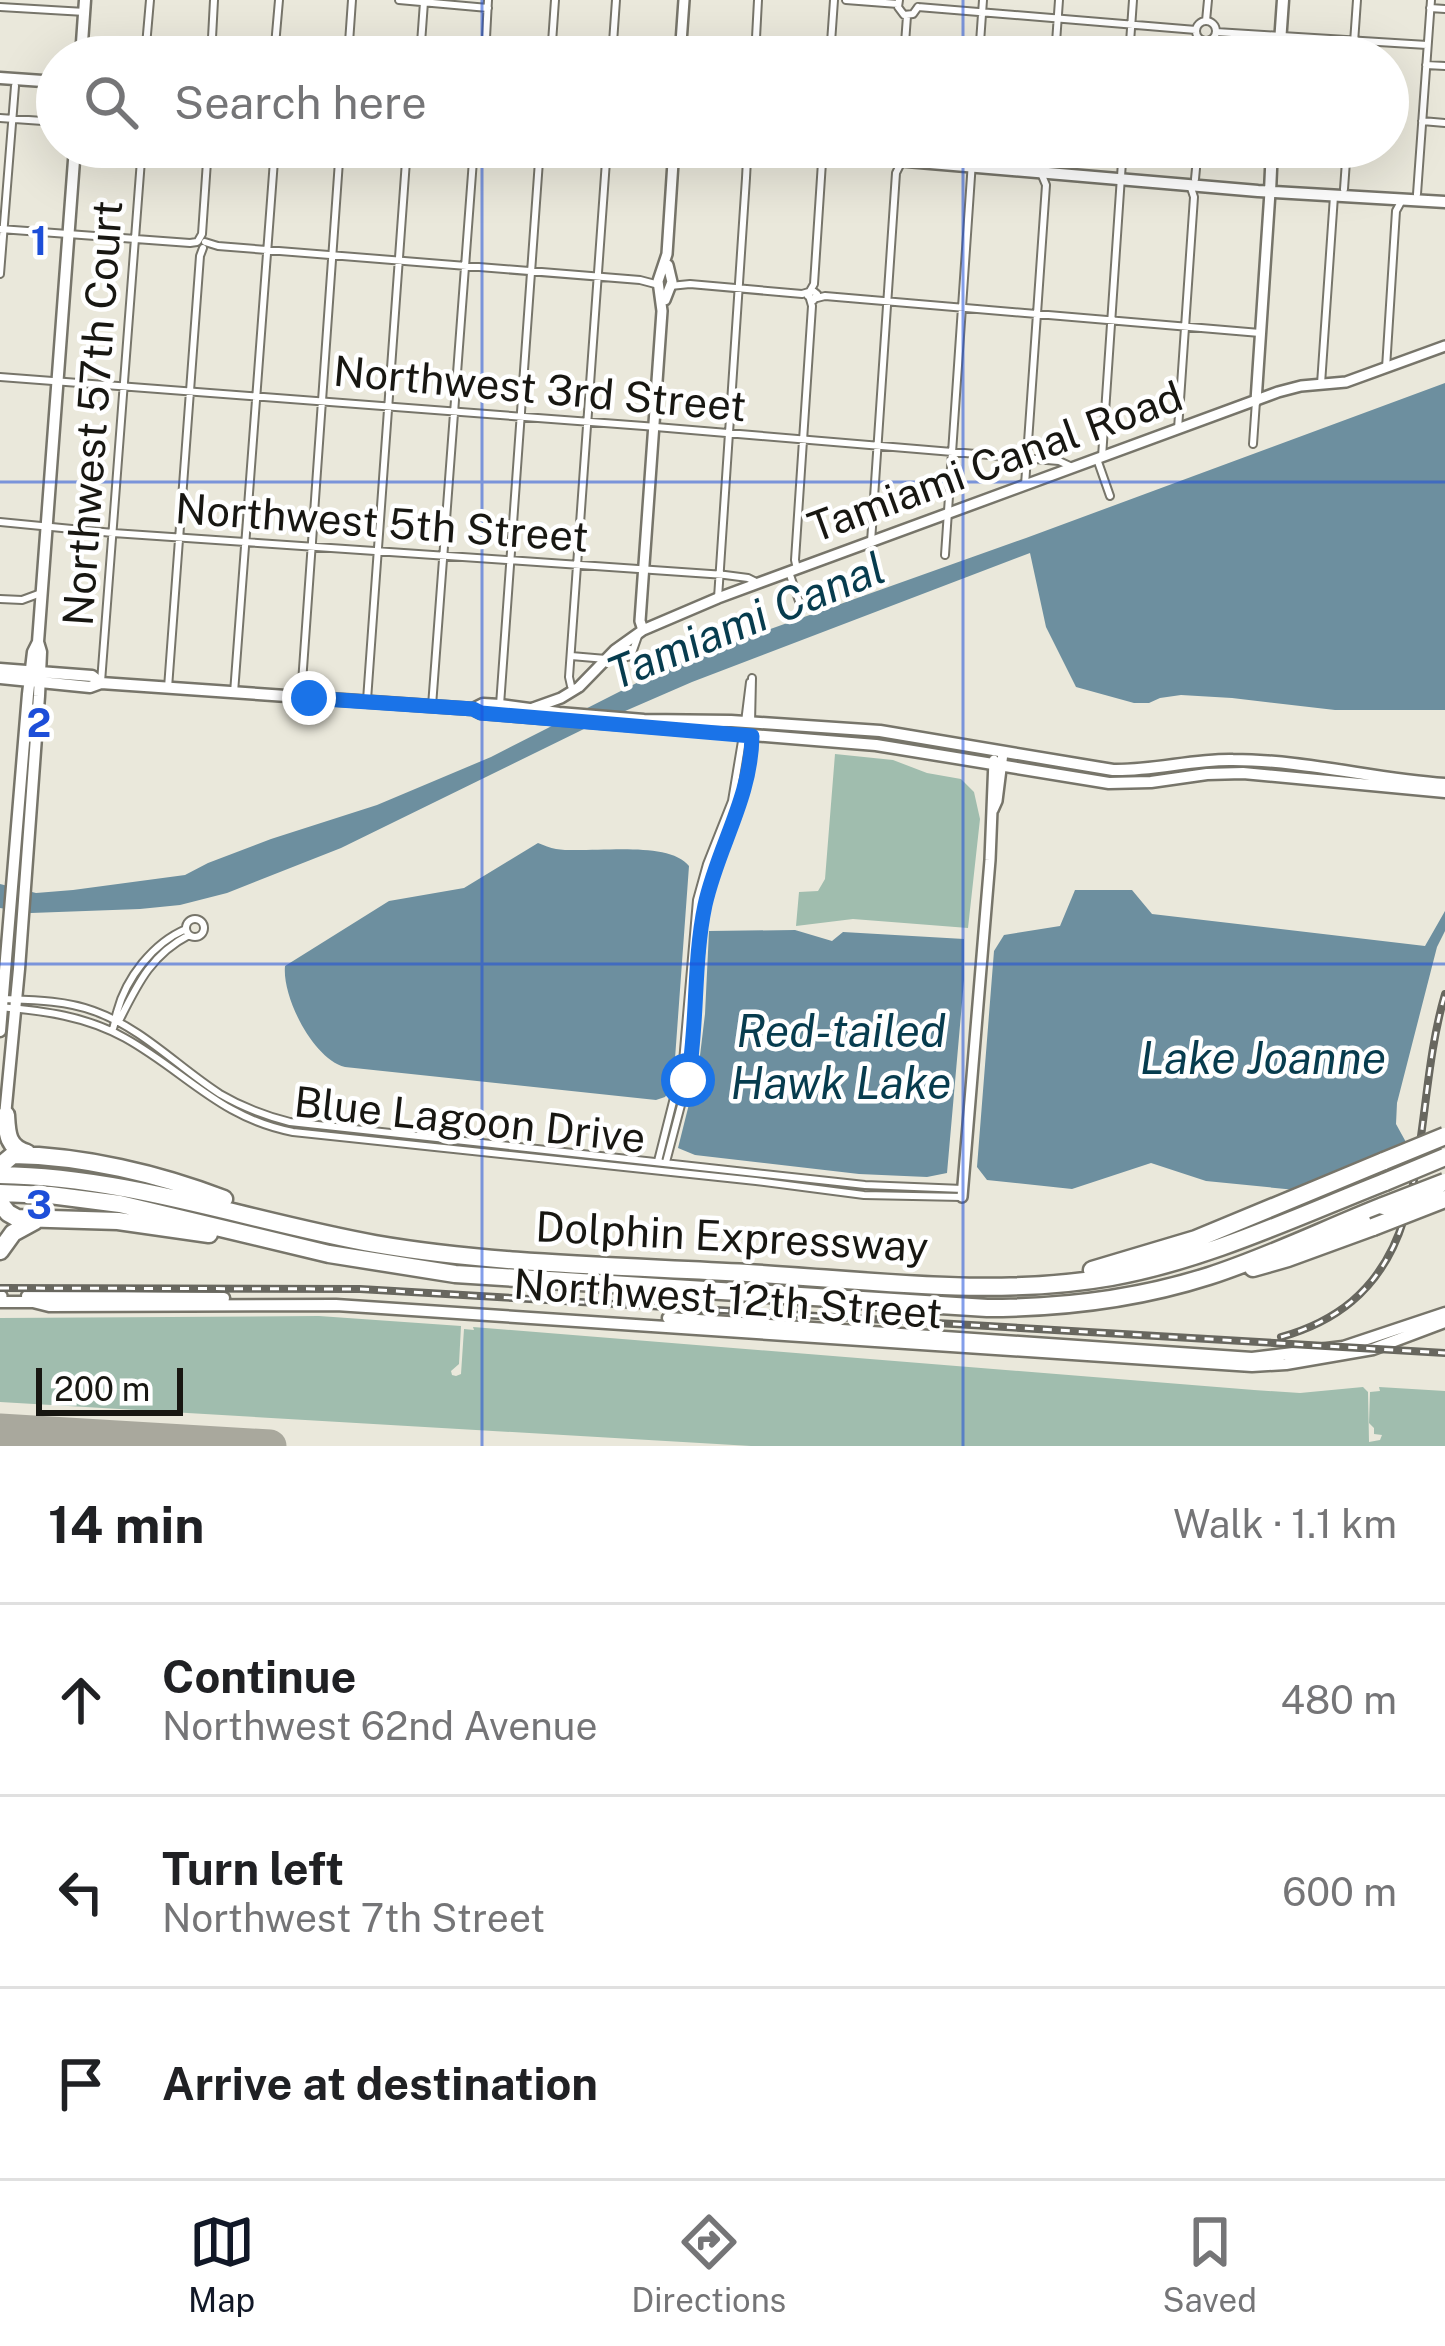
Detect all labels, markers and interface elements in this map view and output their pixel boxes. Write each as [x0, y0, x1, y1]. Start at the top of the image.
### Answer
search box [36, 36, 1409, 168]
icon: search [78, 69, 144, 135]
text: Search here [174, 76, 427, 129]
street label: Northwest 57th Court [53, 199, 131, 627]
text: 1 [31, 218, 47, 264]
street label: Northwest 3rd Street [331, 346, 749, 430]
street label: Tamiami Canal Road [801, 371, 1189, 551]
street label: Northwest 5th Street [174, 483, 590, 561]
water label: Tamiami Canal [600, 540, 892, 700]
route end [282, 671, 336, 725]
text: 2 [27, 700, 51, 746]
water label: Red-tailed Hawk Lake [730, 1004, 952, 1109]
water label: Lake Joanne [1140, 1031, 1386, 1084]
route start [661, 1053, 715, 1107]
street label: Blue Lagoon Drive [292, 1076, 648, 1162]
text: 3 [26, 1182, 52, 1228]
street label: Dolphin Expressway [534, 1201, 930, 1271]
street label: Northwest 12th Street [512, 1259, 944, 1337]
scale bar [36, 1362, 183, 1415]
text: 200 m [54, 1370, 150, 1408]
text: 14 min [48, 1495, 204, 1554]
text: Walk · 1.1 km [1173, 1501, 1397, 1547]
text: Continue [162, 1650, 356, 1703]
icon: ahead [48, 1667, 114, 1733]
text: 480 m [1280, 1677, 1397, 1723]
text: Northwest 62nd Avenue [162, 1703, 598, 1749]
text: Turn left [162, 1842, 344, 1895]
icon: left [48, 1859, 114, 1925]
text: 600 m [1282, 1869, 1397, 1915]
text: Northwest 7th Street [162, 1895, 545, 1941]
icon: arrive [48, 2051, 114, 2117]
text: Arrive at destination [162, 2057, 598, 2110]
tab: Map [188, 2209, 255, 2319]
tab: Directions [631, 2209, 786, 2319]
tab: Saved [1163, 2209, 1257, 2319]

